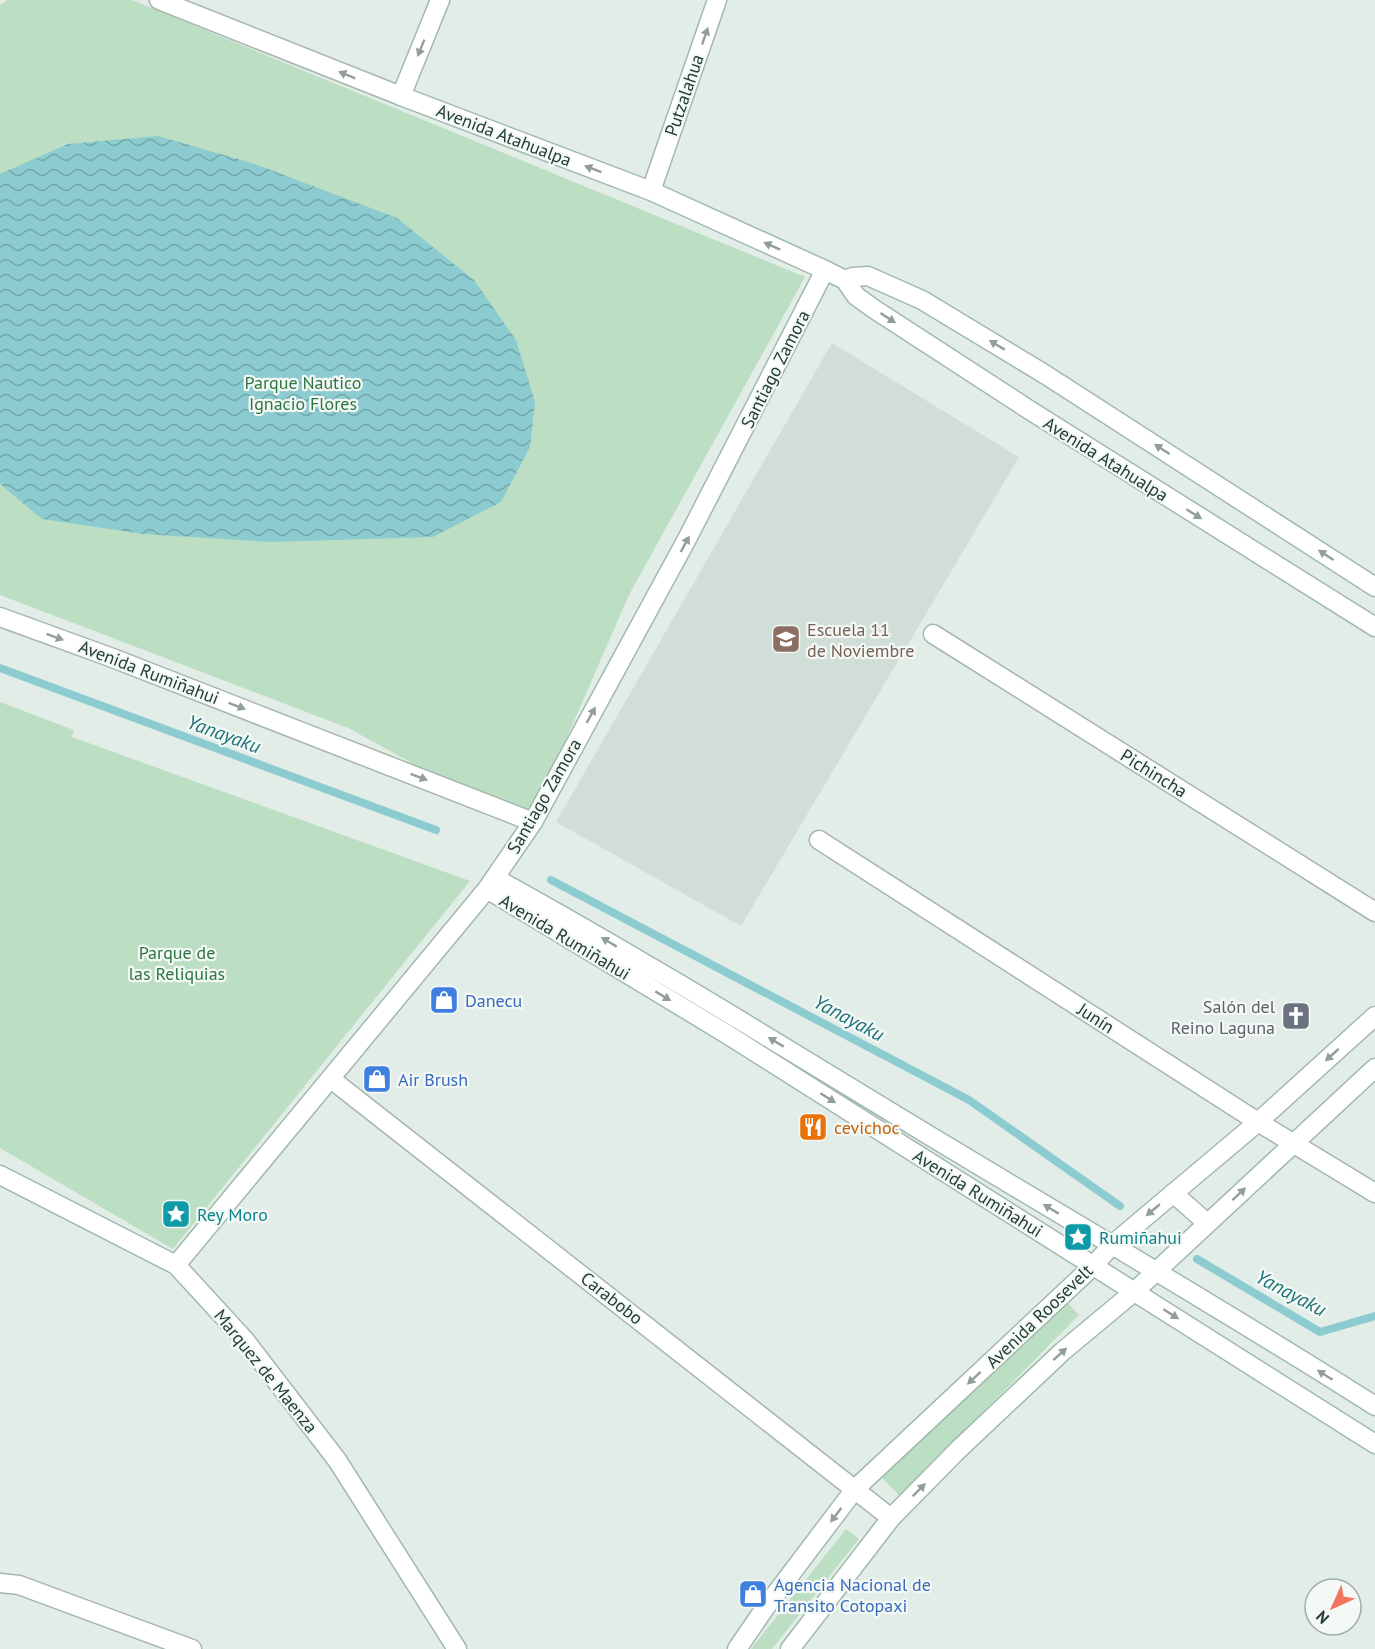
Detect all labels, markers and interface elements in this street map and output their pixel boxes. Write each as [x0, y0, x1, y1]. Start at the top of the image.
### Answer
one-way arrow [700, 27, 710, 45]
one-way arrow [415, 39, 425, 57]
street label: Putzalahua [659, 51, 709, 139]
one-way arrow [338, 70, 356, 79]
street label: Avenida Atahualpa [433, 99, 575, 171]
one-way arrow [584, 163, 602, 173]
one-way arrow [764, 241, 781, 250]
street label: Santiago Zamora [735, 306, 815, 432]
one-way arrow [880, 312, 896, 324]
one-way arrow [989, 340, 1005, 351]
park label: Parque Nautico Ignacio Flores [245, 371, 361, 415]
street label: Avenida Atahualpa [1039, 411, 1173, 507]
one-way arrow [1154, 444, 1170, 455]
one-way arrow [1185, 509, 1202, 520]
one-way arrow [680, 535, 690, 552]
one-way arrow [1318, 550, 1334, 561]
place label: Escuela 11 de Noviembre [807, 618, 914, 662]
school or university icon: Escuela 11 de Noviembre [770, 623, 802, 655]
one-way arrow [46, 632, 64, 642]
street label: Avenida Rumiñahui [76, 635, 222, 709]
one-way arrow [228, 702, 246, 712]
one-way arrow [586, 706, 596, 723]
water label: Yanayaku [184, 709, 264, 759]
street label: Santiago Zamora [502, 734, 586, 858]
street label: Pichincha [1116, 744, 1192, 802]
one-way arrow [410, 773, 428, 782]
street label: Avenida Rumiñahui [495, 889, 635, 985]
one-way arrow [601, 937, 617, 948]
park label: Parque de las Reliquias [129, 941, 225, 985]
shop icon: Danecu [428, 984, 460, 1016]
place label: Danecu [465, 989, 522, 1012]
water label: Yanayaku [809, 989, 889, 1047]
one-way arrow [655, 990, 671, 1001]
place label: Salón del Reino Laguna [1171, 995, 1276, 1039]
street label: Junín [1072, 997, 1119, 1038]
church icon: Salón del Reino Laguna [1280, 1000, 1312, 1032]
one-way arrow [768, 1037, 785, 1048]
one-way arrow [1325, 1048, 1340, 1061]
shop icon: Air Brush [361, 1063, 393, 1095]
place label: Air Brush [398, 1068, 468, 1091]
one-way arrow [820, 1093, 837, 1104]
restaurant icon: cevichoc [797, 1111, 829, 1143]
place label: cevichoc [834, 1116, 900, 1139]
street label: Avenida Rumiñahui [909, 1144, 1047, 1242]
one-way arrow [1231, 1187, 1245, 1201]
place icon: Rey Moro [160, 1198, 192, 1230]
place label: Rey Moro [197, 1203, 268, 1226]
one-way arrow [1043, 1203, 1059, 1214]
one-way arrow [1145, 1204, 1161, 1217]
place icon: Rumiñahui [1062, 1221, 1094, 1253]
place label: Rumiñahui [1099, 1226, 1182, 1249]
street label: Avenida Roosevelt [981, 1259, 1097, 1373]
water label: Yanayaku [1251, 1264, 1331, 1322]
street label: Carabobo [576, 1267, 648, 1329]
street label: Marquez de Maenza [209, 1304, 323, 1438]
one-way arrow [1163, 1309, 1179, 1320]
one-way arrow [1052, 1347, 1067, 1361]
one-way arrow [1317, 1370, 1333, 1381]
one-way arrow [967, 1371, 982, 1384]
one-way arrow [912, 1483, 926, 1497]
one-way arrow [829, 1507, 842, 1523]
place label: Agencia Nacional de Transito Cotopaxi [774, 1573, 931, 1617]
north arrow [1303, 1577, 1363, 1637]
shop icon: Agencia Nacional de Transito Cotopaxi [737, 1578, 769, 1610]
text: N [1312, 1607, 1333, 1628]

